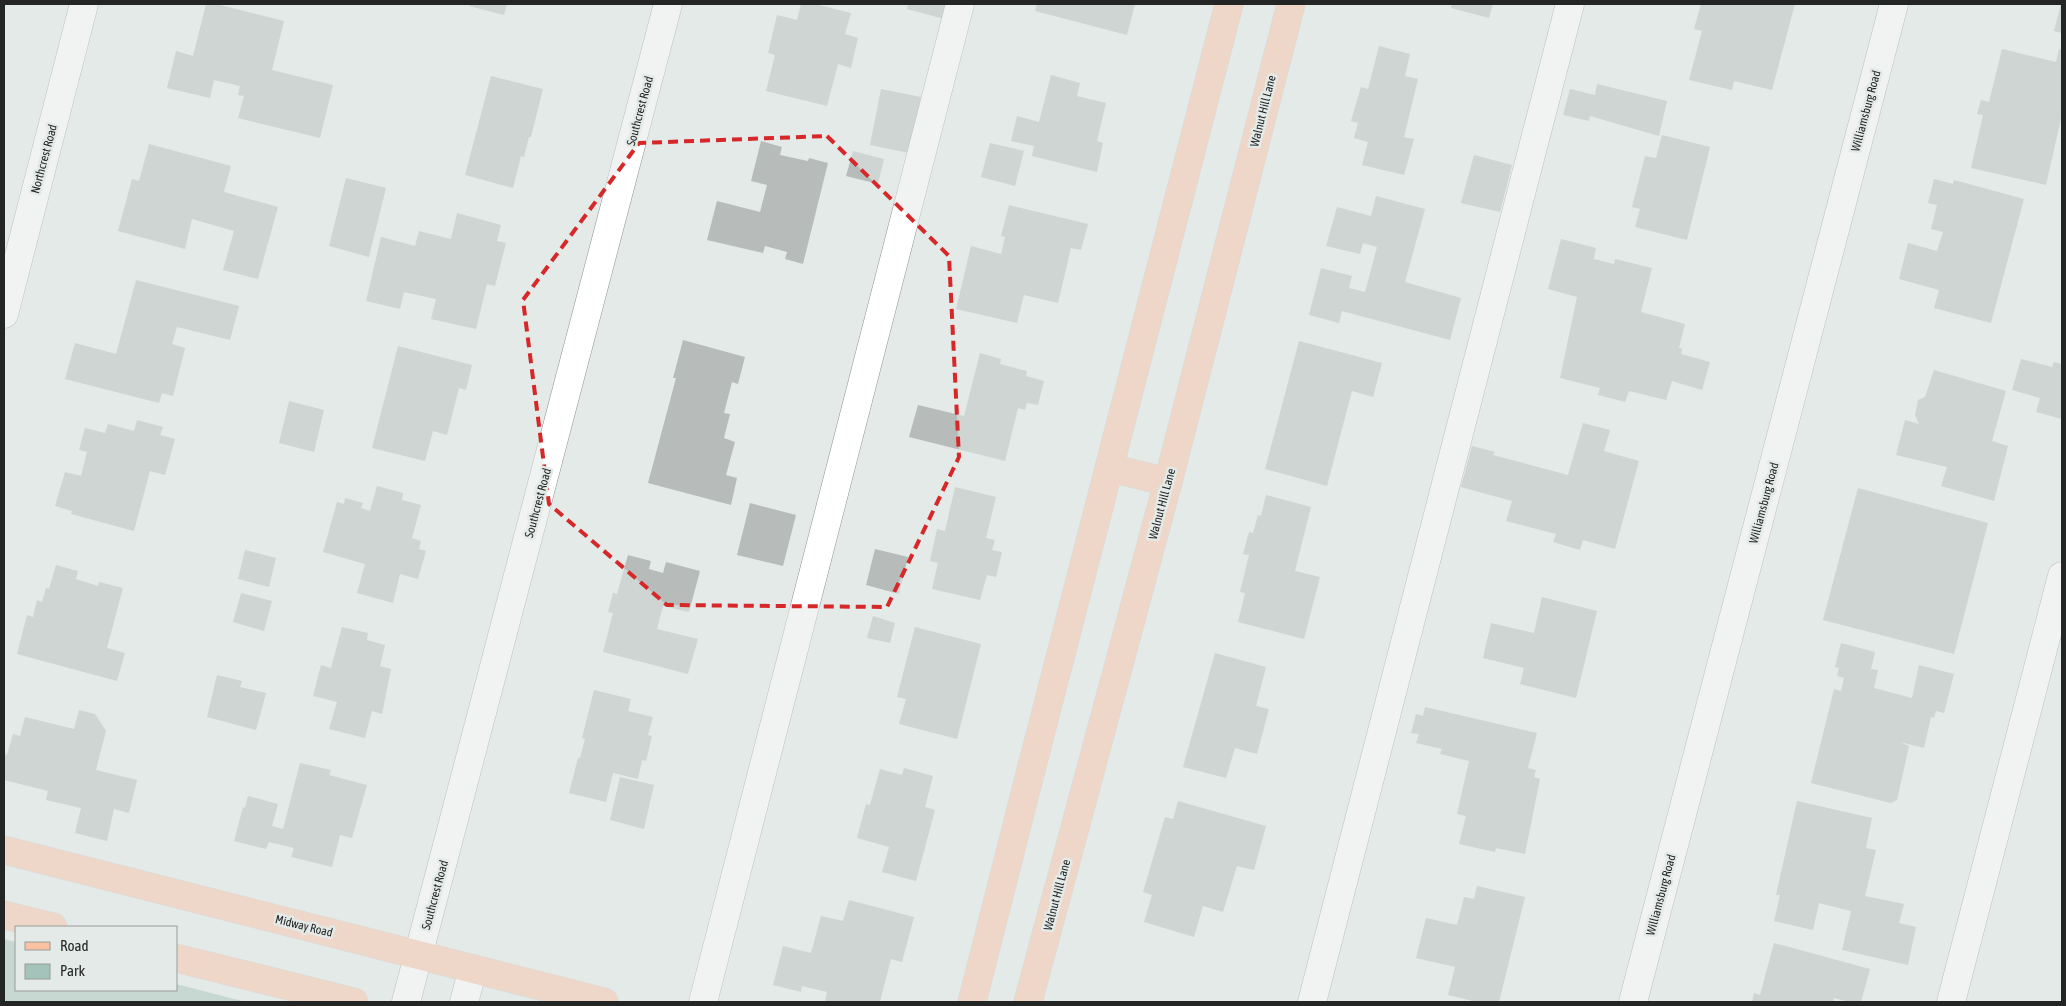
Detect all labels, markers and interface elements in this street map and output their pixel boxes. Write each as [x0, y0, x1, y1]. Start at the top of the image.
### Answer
street label: Williamsburg Road [1848, 69, 1884, 153]
street label: Walnut Hill Lane [1247, 74, 1279, 148]
street label: Southcrest Road [624, 75, 656, 147]
street label: Northcrest Road [28, 123, 60, 195]
street label: Williamsburg Road [1746, 461, 1782, 545]
street label: Southcrest Road [522, 467, 554, 539]
street label: Walnut Hill Lane [1146, 467, 1178, 541]
street label: Williamsburg Road [1643, 853, 1679, 937]
street label: Walnut Hill Lane [1041, 858, 1073, 932]
street label: Southcrest Road [419, 859, 451, 931]
street label: Midway Road [274, 912, 334, 940]
legend [15, 926, 178, 991]
text: Road [60, 937, 89, 954]
text: Park [60, 962, 85, 979]

